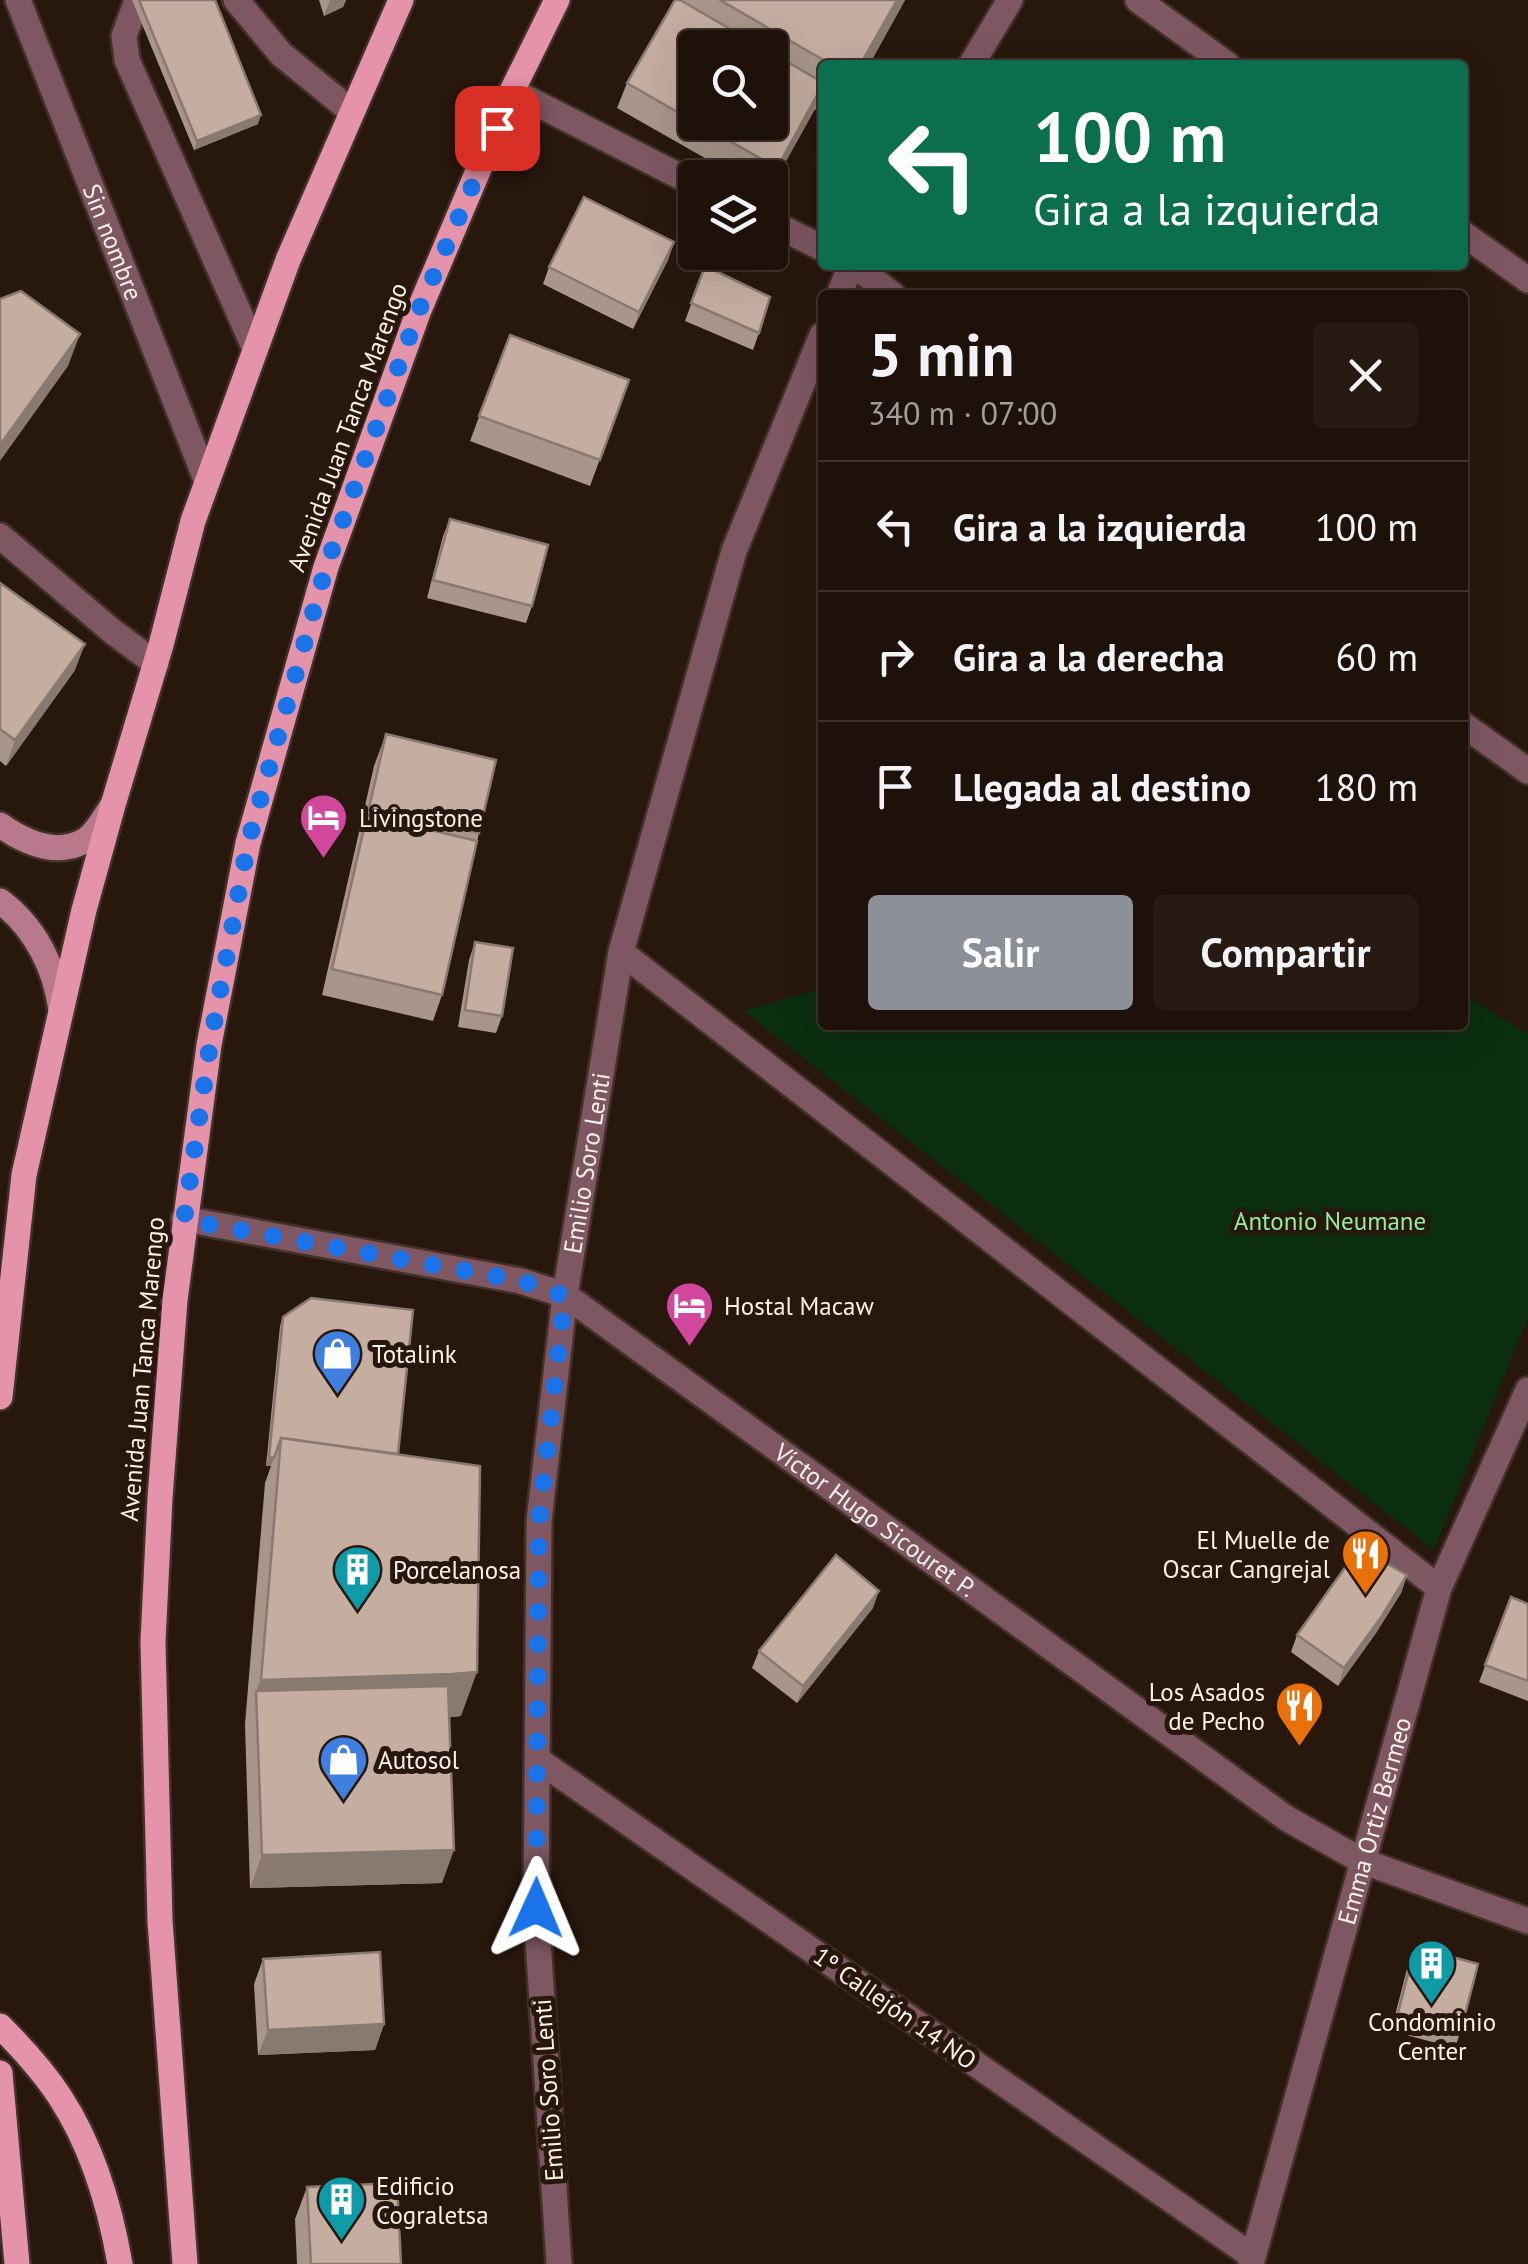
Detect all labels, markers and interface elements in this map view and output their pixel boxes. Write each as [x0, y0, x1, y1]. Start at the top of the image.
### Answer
map controls [678, 30, 788, 270]
button: search [678, 30, 788, 140]
pin [455, 86, 540, 171]
text: 100 m [1033, 91, 1226, 181]
icon: left [868, 100, 998, 230]
icon: arrive [470, 101, 525, 156]
button: layers [678, 160, 788, 270]
street label: Sin nombre [76, 179, 150, 305]
text: Gira a la izquierda [1033, 179, 1381, 237]
street label: Avenida Juan Tanca Marengo [280, 278, 414, 576]
text: 5 min [868, 315, 1014, 393]
button: close [1313, 323, 1418, 428]
text: 340 m · 07:00 [868, 392, 1057, 434]
icon: left [868, 499, 923, 554]
text: Gira a la izquierda [953, 502, 1247, 551]
text: 100 m [1315, 502, 1418, 551]
icon: right [868, 629, 923, 684]
text: Gira a la derecha [953, 632, 1225, 681]
text: 60 m [1336, 632, 1418, 681]
icon: arrive [868, 759, 923, 814]
text: Llegada al destino [953, 762, 1251, 811]
text: 180 m [1315, 762, 1418, 811]
hotel icon: Livingstone [298, 792, 350, 860]
place label: Livingstone [359, 802, 483, 834]
button: Salir [868, 895, 1133, 1010]
button: Compartir [1153, 895, 1418, 1010]
street label: Emilio Soro Lenti [556, 1070, 617, 1256]
park label: Antonio Neumane [1234, 1205, 1426, 1237]
street label: Avenida Juan Tanca Marengo [113, 1215, 171, 1523]
hotel icon: Hostal Macaw [663, 1280, 715, 1348]
place label: Hostal Macaw [724, 1290, 874, 1322]
shop icon: Totalink [311, 1328, 363, 1396]
place label: Totalink [372, 1338, 457, 1370]
street label: Víctor Hugo Sicouret P. [767, 1435, 982, 1604]
place label: El Muelle de Oscar Cangrejal [1163, 1524, 1331, 1585]
restaurant icon: El Muelle de Oscar Cangrejal [1339, 1528, 1391, 1596]
building icon: Porcelanosa [332, 1544, 384, 1612]
place label: Porcelanosa [393, 1554, 521, 1586]
place label: Los Asados de Pecho [1149, 1676, 1265, 1737]
restaurant icon: Los Asados de Pecho [1274, 1680, 1326, 1748]
street label: Emma Ortiz Bermeo [1330, 1714, 1418, 1928]
shop icon: Autosol [317, 1734, 369, 1802]
place label: Autosol [378, 1744, 460, 1776]
position arrow [484, 1856, 588, 1960]
building icon: Condominio Center [1406, 1938, 1458, 2006]
street label: 1º Callejón 14 NO [807, 1940, 983, 2076]
street label: Emilio Soro Lenti [526, 1998, 570, 2182]
place label: Condominio Center [1368, 2006, 1496, 2067]
place label: Edificio Cograletsa [376, 2170, 489, 2231]
building icon: Edificio Cograletsa [315, 2174, 367, 2242]

